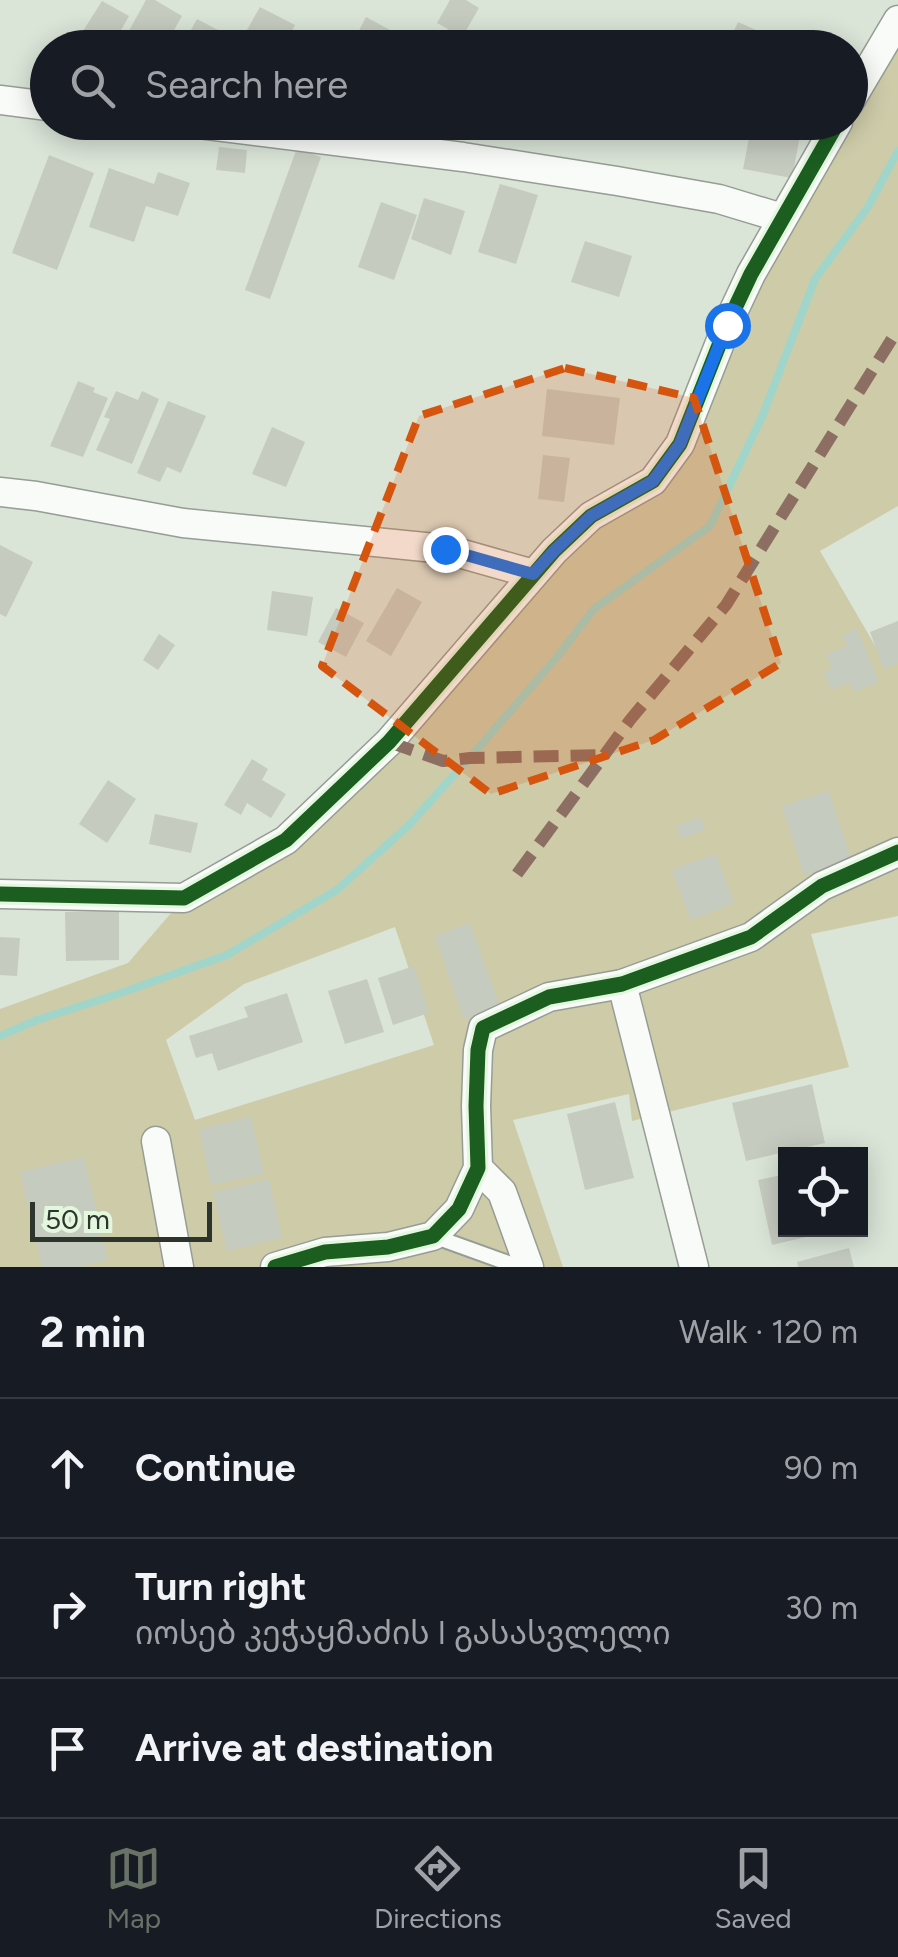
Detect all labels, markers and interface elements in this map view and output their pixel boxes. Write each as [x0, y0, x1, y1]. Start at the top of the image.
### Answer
search box [30, 30, 868, 140]
icon: search [65, 58, 120, 113]
text: Search here [145, 62, 348, 108]
route start [705, 303, 751, 349]
route end [423, 527, 469, 573]
map controls [778, 1147, 868, 1237]
button: locate [778, 1147, 868, 1237]
scale bar [30, 1197, 212, 1242]
text: 50 m [45, 1202, 110, 1236]
text: 2 min [40, 1307, 146, 1358]
text: Walk · 120 m [679, 1313, 858, 1351]
icon: ahead [40, 1441, 95, 1496]
text: Continue [135, 1445, 296, 1491]
text: 90 m [784, 1449, 858, 1487]
text: Turn right [135, 1564, 307, 1610]
icon: right [40, 1581, 95, 1636]
text: 30 m [785, 1589, 858, 1627]
text: იოსებ კეჭაყმაძის I გასასვლელი [135, 1614, 671, 1652]
icon: arrive [40, 1721, 95, 1776]
text: Arrive at destination [135, 1725, 493, 1771]
tab: Map [106, 1841, 161, 1935]
tab: Directions [374, 1841, 502, 1935]
tab: Saved [714, 1841, 792, 1935]

